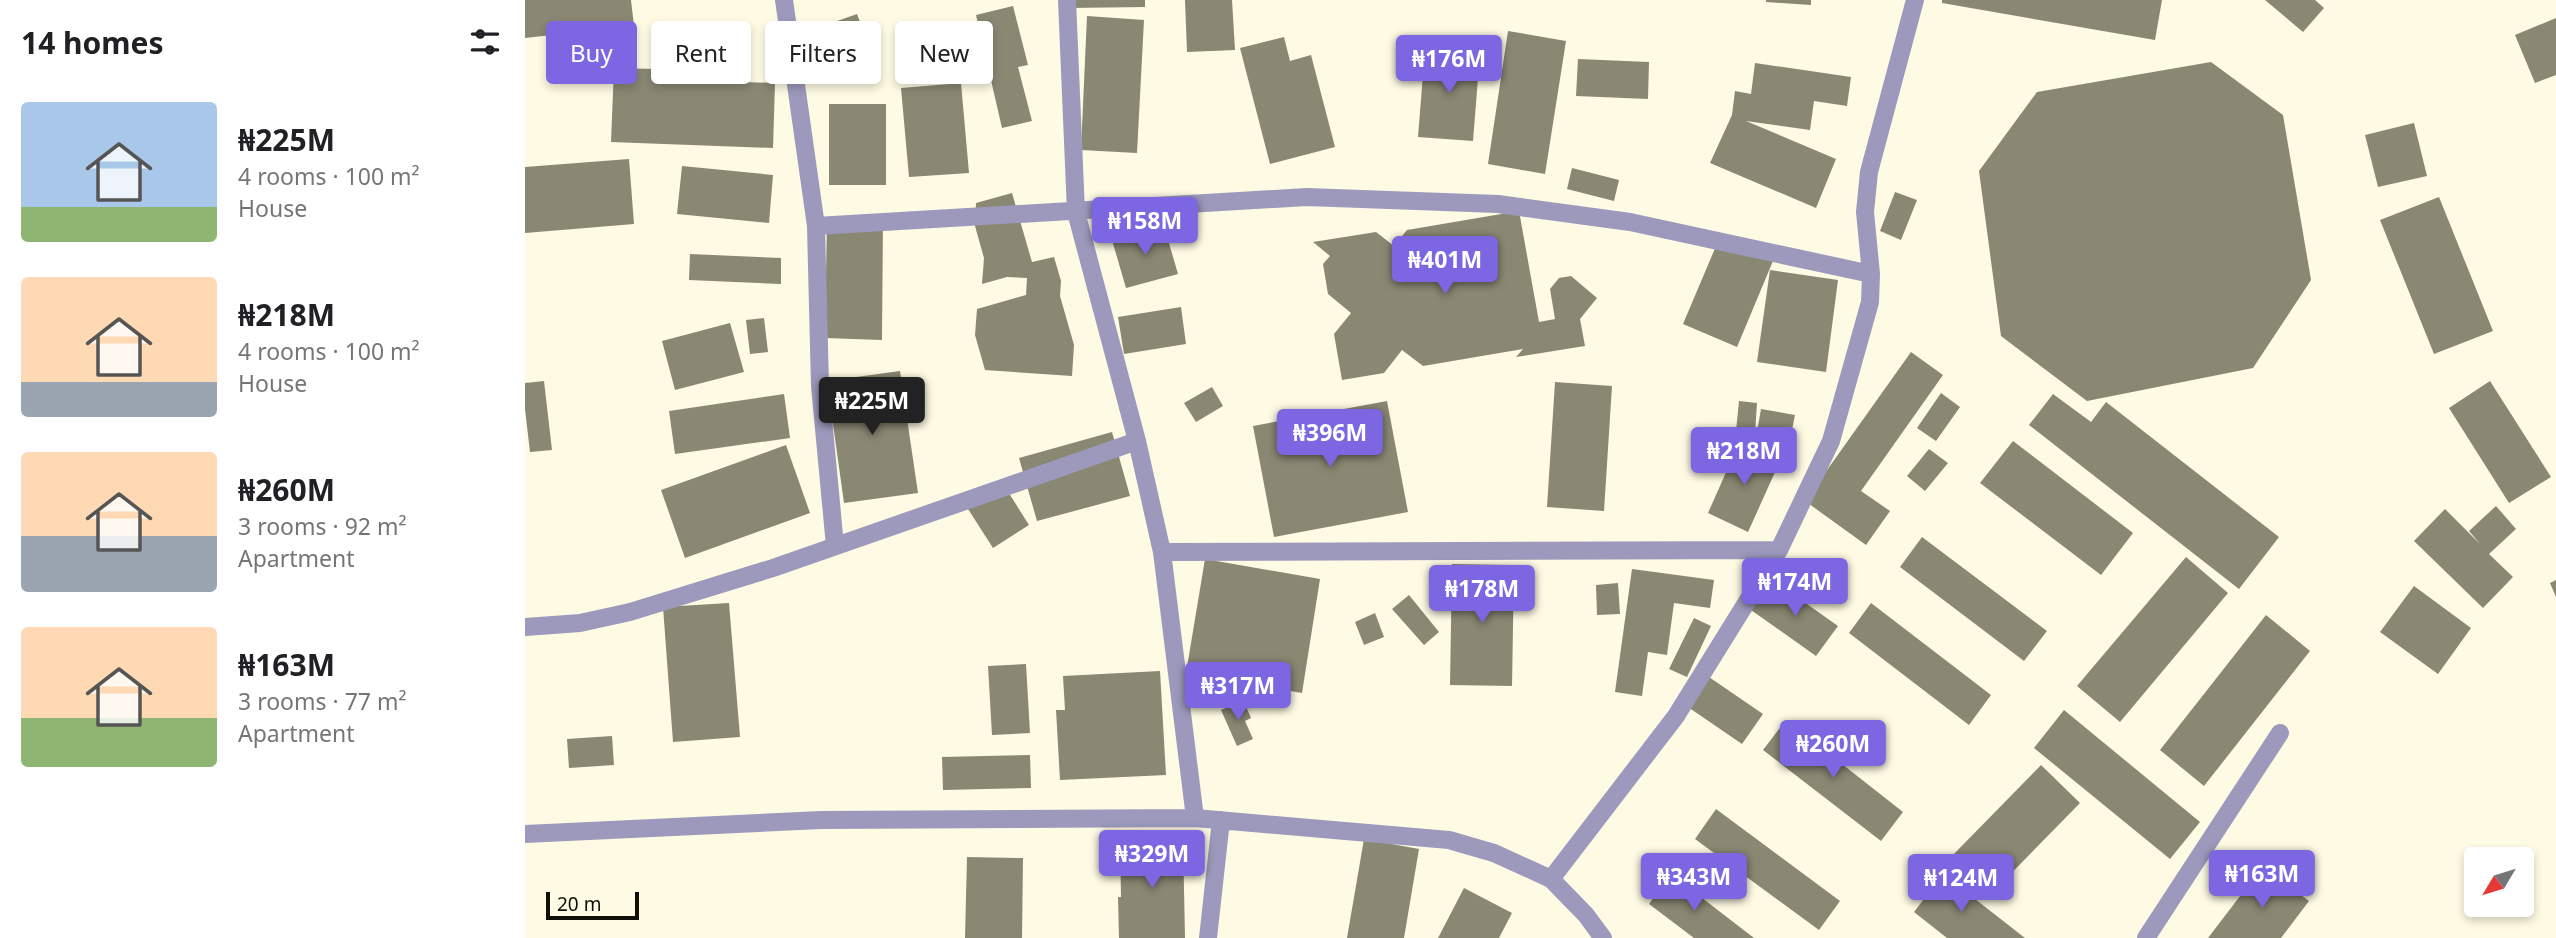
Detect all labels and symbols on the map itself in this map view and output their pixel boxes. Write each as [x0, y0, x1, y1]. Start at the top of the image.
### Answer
pin: ₦176M [1400, 36, 1498, 95]
pin: ₦158M [1096, 198, 1194, 257]
pin: ₦401M [1396, 236, 1494, 296]
pin: ₦225M [823, 378, 921, 437]
pin: ₦396M [1281, 410, 1379, 469]
pin: ₦218M [1695, 428, 1793, 487]
pin: ₦174M [1746, 558, 1844, 618]
pin: ₦178M [1433, 566, 1531, 625]
pin: ₦317M [1189, 662, 1287, 722]
pin: ₦260M [1784, 720, 1882, 780]
pin: ₦329M [1103, 830, 1201, 890]
north arrow [2464, 847, 2534, 917]
pin: ₦163M [2213, 850, 2311, 910]
pin: ₦343M [1645, 853, 1743, 913]
pin: ₦124M [1912, 855, 2010, 914]
scale bar [546, 889, 639, 921]

